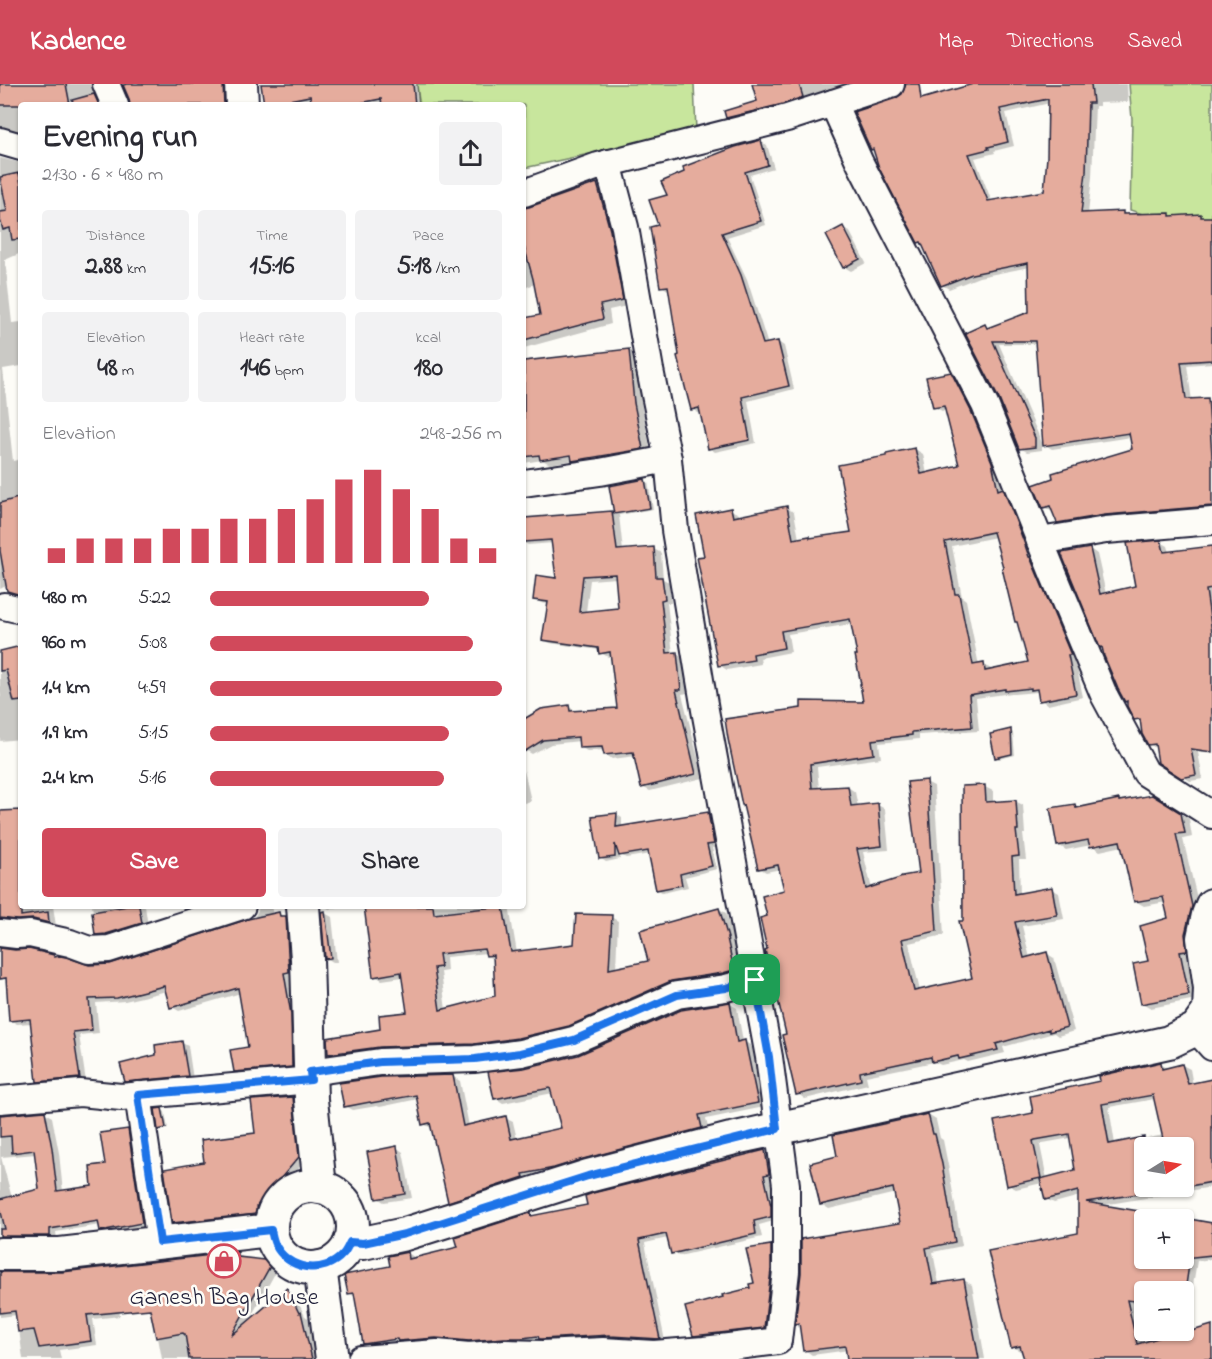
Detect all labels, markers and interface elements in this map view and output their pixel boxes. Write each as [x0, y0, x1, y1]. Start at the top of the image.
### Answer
text: Kadence [30, 22, 126, 63]
text: Map [938, 27, 974, 57]
text: Directions [1007, 27, 1094, 57]
text: Saved [1127, 27, 1182, 57]
text: Evening run [42, 114, 197, 162]
button: share [439, 122, 502, 185]
text: 21:30 · 6 × 480 m [42, 161, 163, 190]
text: Distance [86, 224, 145, 248]
text: Time [256, 224, 288, 248]
text: Pace [413, 224, 444, 248]
text: 2.88 [85, 248, 123, 286]
text: 15:16 [249, 248, 295, 286]
text: 5:18 [397, 248, 432, 286]
text: km [123, 257, 146, 281]
text: /km [432, 257, 460, 281]
text: Elevation [86, 326, 145, 350]
text: Heart rate [239, 326, 305, 350]
text: kcal [416, 326, 441, 350]
text: 48 [97, 350, 118, 388]
text: 146 [240, 350, 270, 388]
text: 180 [414, 350, 443, 388]
text: m [118, 359, 134, 383]
text: bpm [270, 359, 304, 383]
text: Elevation [42, 420, 116, 449]
text: 248–256 m [420, 420, 502, 449]
text: 480 m [42, 584, 87, 613]
text: 5:22 [138, 584, 171, 613]
text: 960 m [42, 629, 86, 658]
text: 5:08 [138, 629, 167, 658]
text: 1.4 km [42, 674, 90, 703]
text: 4:59 [138, 674, 165, 703]
text: 1.9 km [42, 719, 88, 748]
text: 5:15 [138, 719, 169, 748]
text: 2.4 km [42, 764, 94, 793]
text: 5:16 [138, 764, 166, 793]
button: Save [42, 828, 266, 897]
button: Share [278, 828, 502, 897]
pin [729, 954, 780, 1005]
icon: arrive [738, 963, 771, 996]
north arrow [1134, 1137, 1194, 1197]
map controls [1134, 1137, 1194, 1341]
button: + [1134, 1209, 1194, 1269]
shop icon: Ganesh Bag House [206, 1243, 242, 1279]
place label: Ganesh Bag House [129, 1281, 319, 1316]
button: − [1134, 1281, 1194, 1341]

